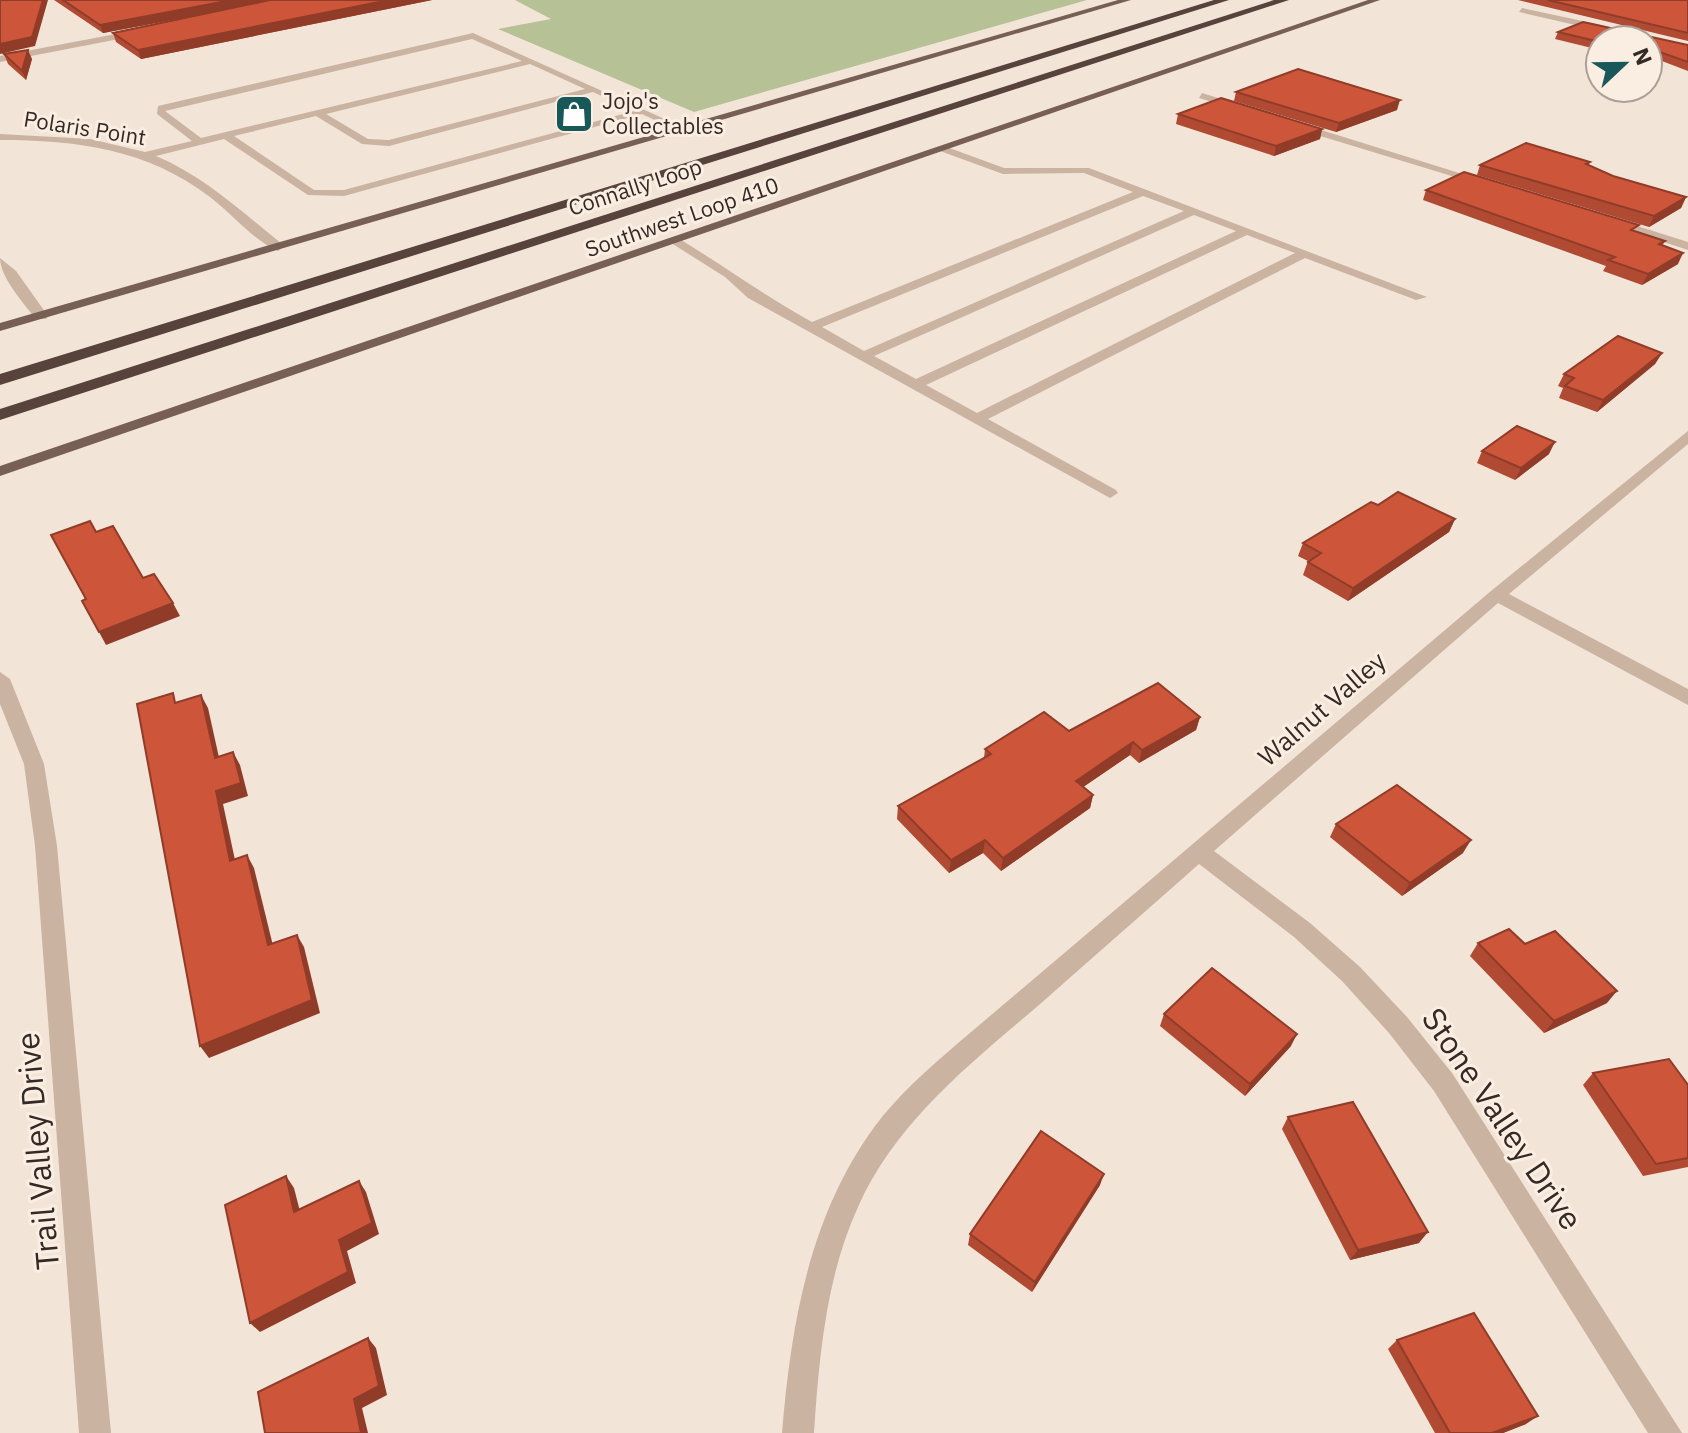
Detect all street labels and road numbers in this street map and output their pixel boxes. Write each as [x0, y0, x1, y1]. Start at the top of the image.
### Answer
street label: Polaris Point [22, 104, 148, 151]
street label: Connally Loop [564, 151, 705, 222]
street label: Southwest Loop 410 [581, 170, 783, 263]
street label: Walnut Valley [1250, 643, 1392, 773]
street label: Stone Valley Drive [1413, 999, 1593, 1238]
street label: Trail Valley Drive [6, 1031, 68, 1271]

